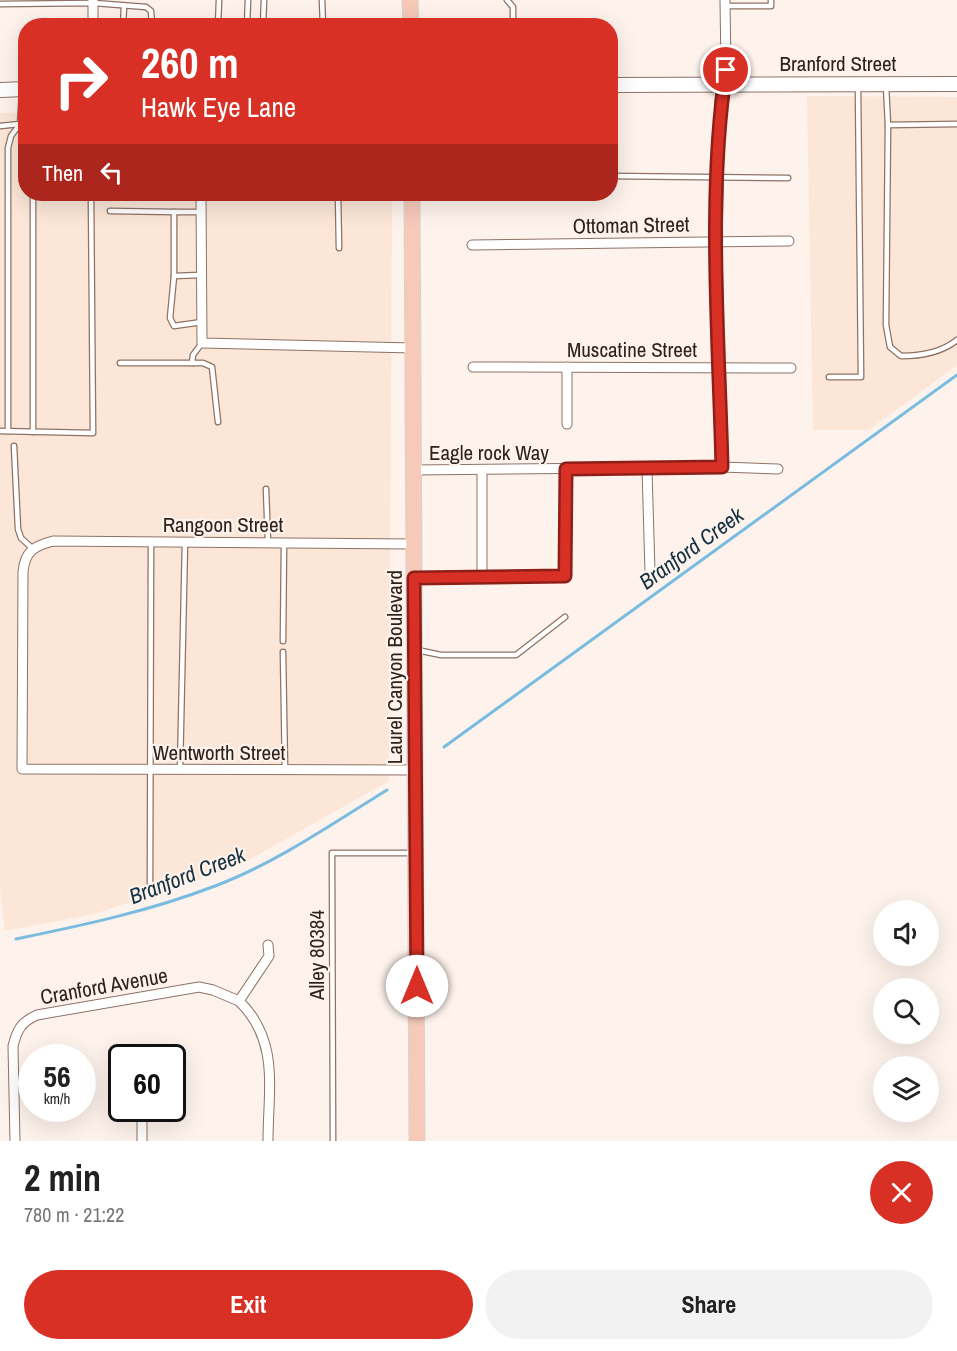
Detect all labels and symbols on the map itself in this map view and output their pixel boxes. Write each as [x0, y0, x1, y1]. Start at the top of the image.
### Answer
pin [700, 44, 751, 95]
street label: Branford Street [780, 49, 897, 78]
street label: Ottoman Street [572, 209, 690, 241]
street label: Muscatine Street [567, 335, 697, 364]
street label: Eagle rock Way [429, 438, 549, 467]
water label: Branford Creek [633, 499, 750, 596]
street label: Rangoon Street [163, 510, 284, 539]
street label: Laurel Canyon Boulevard [380, 570, 409, 764]
street label: Wentworth Street [153, 738, 286, 767]
water label: Branford Creek [125, 839, 250, 911]
street label: Alley 80384 [302, 910, 331, 1001]
position arrow [385, 954, 449, 1018]
street label: Cranford Avenue [38, 961, 170, 1011]
speed limit sign: 60 [108, 1044, 186, 1122]

